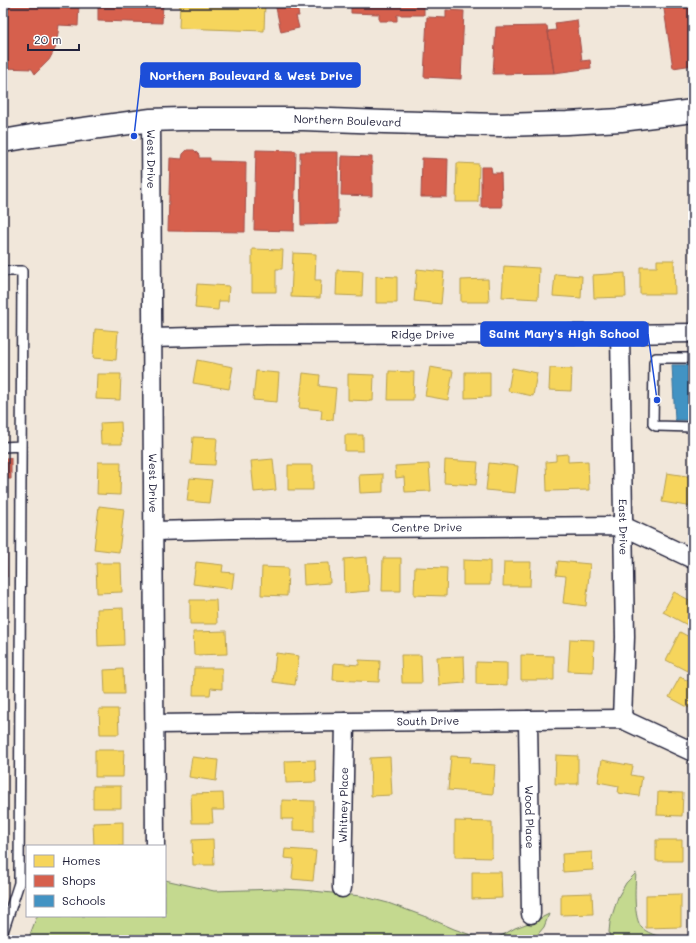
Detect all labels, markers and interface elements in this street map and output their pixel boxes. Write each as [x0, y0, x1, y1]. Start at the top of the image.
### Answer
scale bar [28, 26, 79, 52]
text: 20 m [34, 31, 62, 47]
callout: Northern Boulevard & West Drive [141, 63, 360, 87]
text: Northern Boulevard & West Drive [149, 67, 353, 83]
street label: Northern Boulevard [294, 111, 401, 129]
street label: West Drive [144, 129, 159, 189]
callout: Saint Mary's High School [481, 322, 648, 346]
text: Saint Mary's High School [489, 325, 639, 341]
street label: Ridge Drive [391, 326, 455, 342]
street label: West Drive [146, 453, 161, 513]
street label: East Drive [616, 499, 632, 555]
street label: Centre Drive [392, 519, 463, 535]
street label: South Drive [397, 713, 459, 728]
street label: Whitney Place [335, 767, 351, 843]
street label: Wood Place [522, 785, 538, 849]
legend [26, 845, 166, 917]
text: Homes [62, 852, 101, 868]
text: Shops [62, 872, 96, 888]
text: Schools [62, 892, 106, 908]

